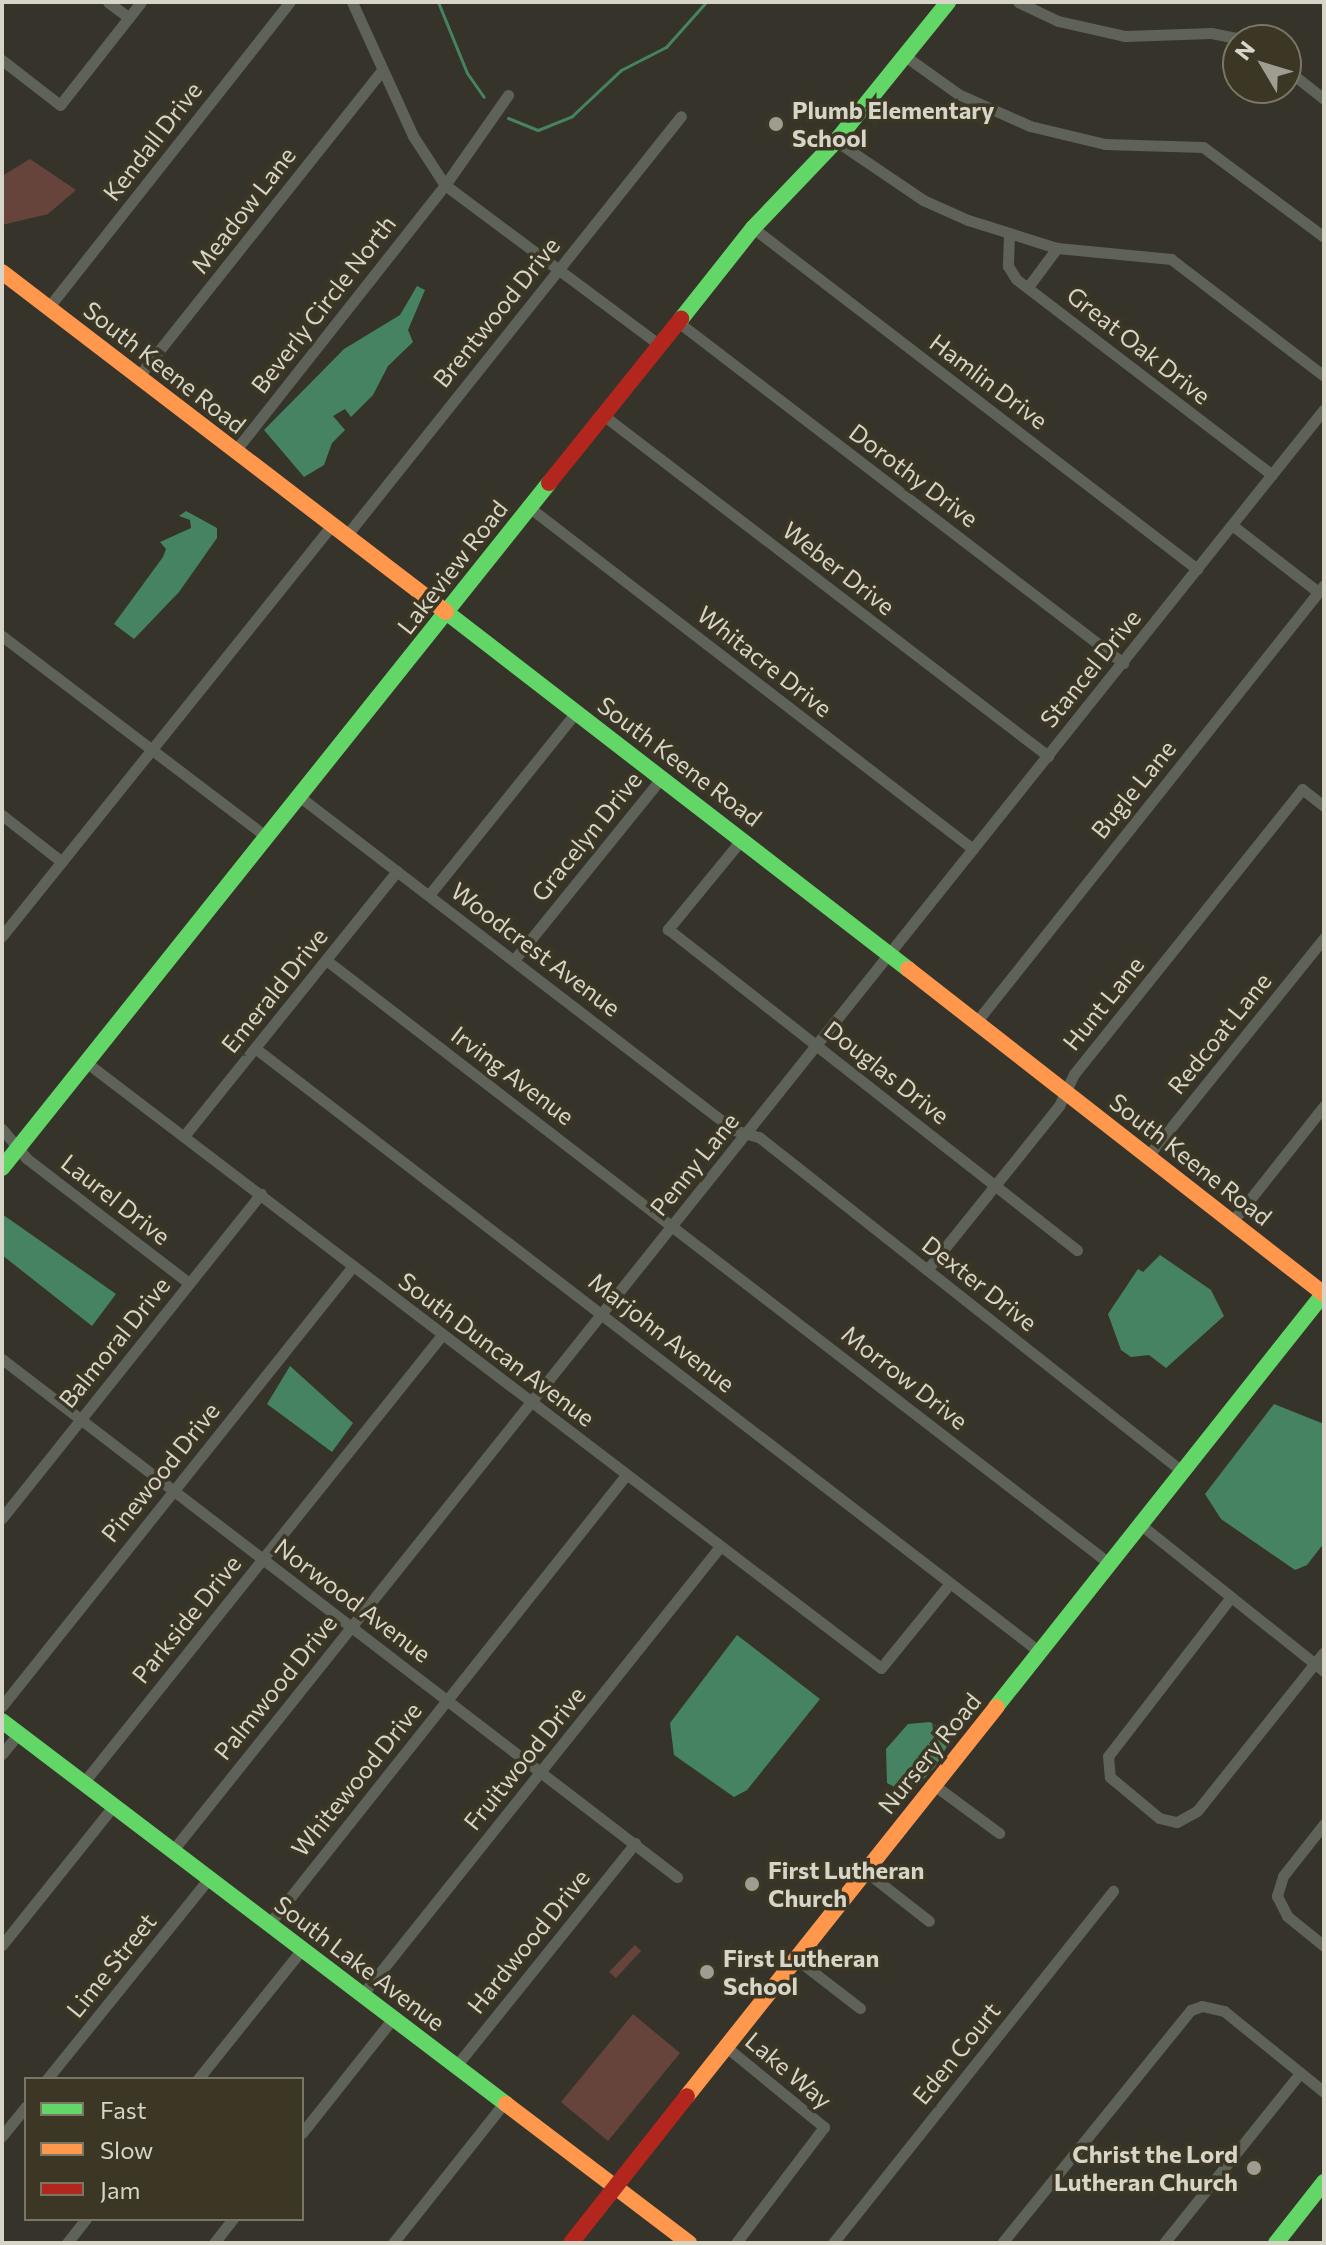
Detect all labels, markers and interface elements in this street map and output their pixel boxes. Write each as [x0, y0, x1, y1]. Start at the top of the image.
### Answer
north arrow [1222, 24, 1302, 104]
text: N [1229, 35, 1260, 65]
street label: Kendall Drive [97, 76, 207, 206]
place label: Plumb Elementary School [792, 96, 994, 152]
marker: Plumb Elementary School [767, 115, 785, 133]
street label: Meadow Lane [185, 141, 301, 279]
street label: Beverly Circle North [245, 209, 401, 399]
street label: Brentwood Drive [427, 231, 565, 393]
street label: Great Oak Drive [1062, 280, 1216, 410]
street label: South Keene Road [78, 295, 252, 439]
street label: Hamlin Drive [924, 327, 1054, 435]
street label: Dorothy Drive [844, 417, 984, 533]
street label: Lakeview Road [391, 494, 513, 640]
street label: Weber Drive [777, 515, 901, 621]
street label: Whitacre Drive [692, 599, 838, 723]
street label: Stancel Drive [1034, 603, 1146, 733]
street label: South Keene Road [592, 690, 768, 832]
street label: Bugle Lane [1085, 734, 1181, 844]
street label: Gracelyn Drive [525, 765, 647, 907]
street label: Woodcrest Avenue [446, 876, 626, 1022]
street label: Emerald Drive [215, 922, 333, 1058]
street label: Hunt Lane [1056, 950, 1150, 1056]
street label: Redcoat Lane [1161, 967, 1277, 1099]
street label: Douglas Drive [819, 1014, 955, 1130]
street label: Irving Avenue [446, 1020, 580, 1130]
street label: South Keene Road [1104, 1087, 1278, 1231]
street label: Penny Lane [644, 1107, 744, 1221]
street label: Laurel Drive [56, 1148, 176, 1250]
street label: Dexter Drive [917, 1229, 1043, 1337]
street label: South Duncan Avenue [393, 1266, 601, 1432]
street label: Marjohn Avenue [583, 1266, 741, 1398]
street label: Balmoral Drive [52, 1271, 176, 1413]
street label: Morrow Drive [836, 1319, 974, 1435]
street label: Pinewood Drive [95, 1396, 225, 1548]
street label: Norwood Avenue [269, 1532, 437, 1668]
street label: Parkside Drive [126, 1549, 246, 1689]
street label: Palmwood Drive [208, 1609, 342, 1765]
street label: Fruitwood Drive [457, 1680, 591, 1836]
street label: Nursery Road [872, 1687, 986, 1819]
street label: Whitewood Drive [285, 1696, 427, 1862]
place label: First Lutheran Church [768, 1856, 924, 1912]
street label: Hardwood Drive [461, 1863, 595, 2019]
marker: First Lutheran Church [743, 1875, 761, 1893]
street label: South Lake Avenue [269, 1890, 451, 2036]
street label: Lime Street [60, 1907, 162, 2023]
place label: First Lutheran School [723, 1944, 879, 2000]
marker: First Lutheran School [698, 1963, 716, 1981]
street label: Eden Court [906, 1996, 1006, 2110]
street label: Lake Way [740, 2026, 838, 2114]
legend [24, 2077, 304, 2221]
text: Fast [100, 2095, 147, 2124]
text: Slow [100, 2135, 153, 2164]
place label: Christ the Lord Lutheran Church [1054, 2140, 1238, 2196]
marker: Christ the Lord Lutheran Church [1245, 2159, 1263, 2177]
text: Jam [100, 2175, 140, 2204]

